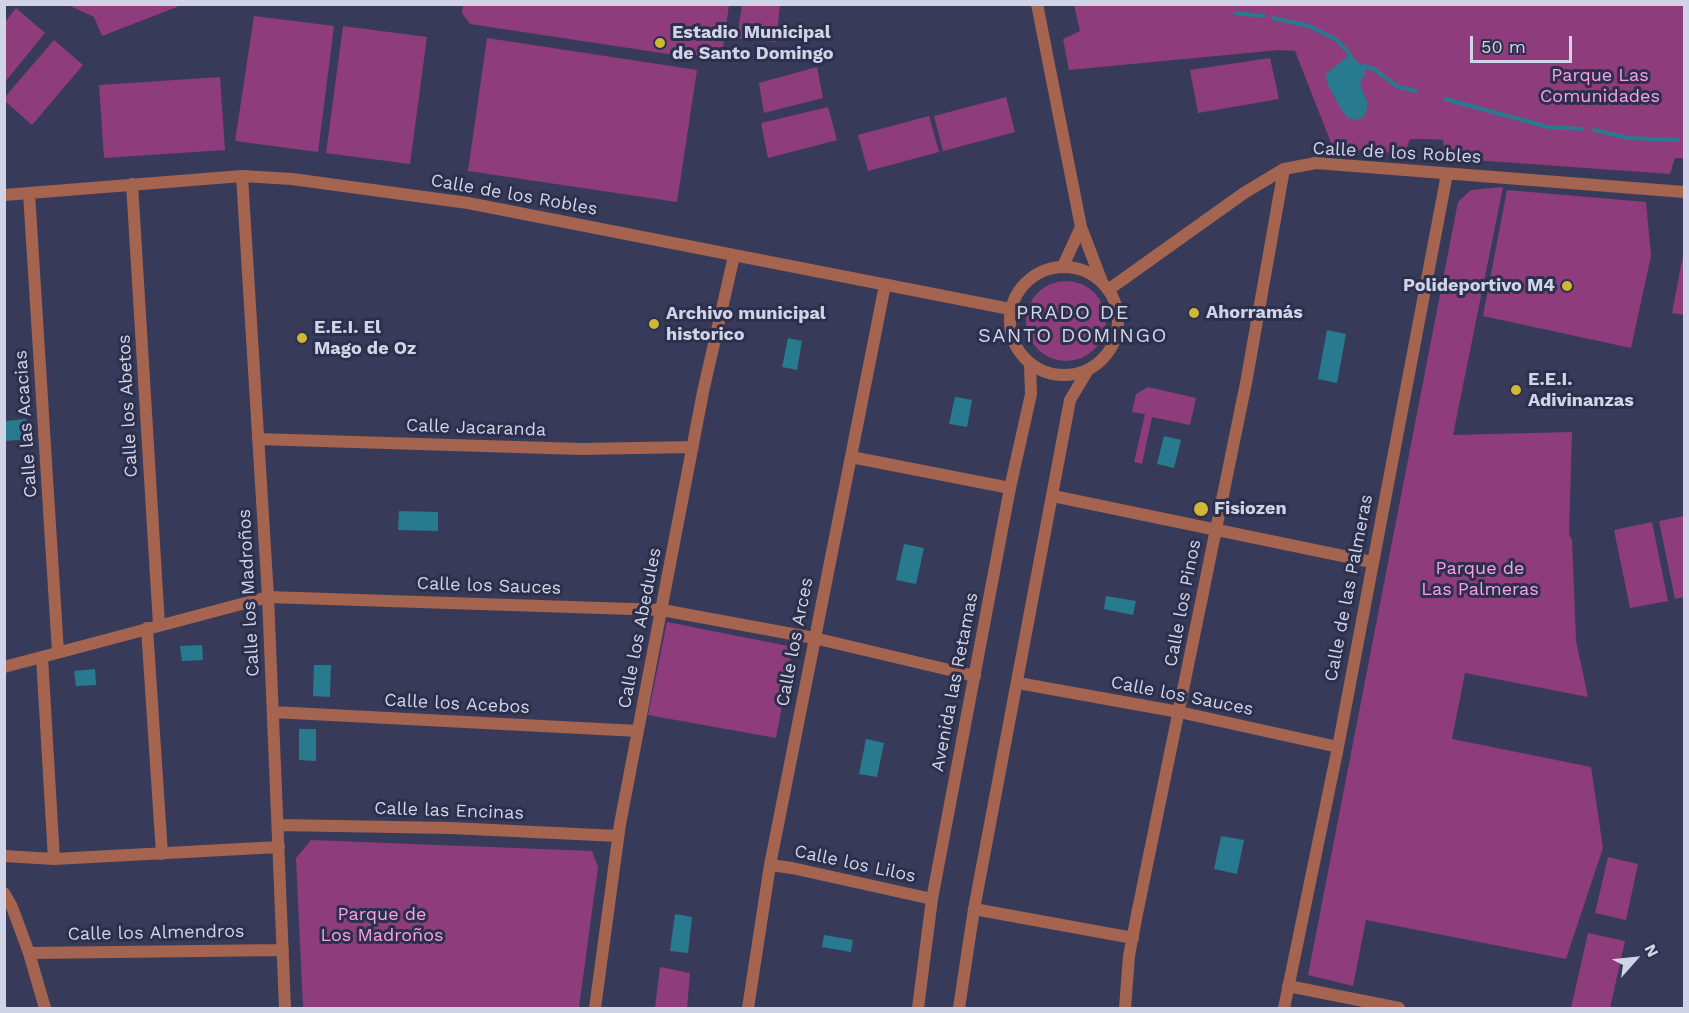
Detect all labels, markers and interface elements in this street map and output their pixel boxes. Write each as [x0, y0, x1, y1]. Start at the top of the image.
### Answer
place label: Estadio Municipal de Santo Domingo [672, 22, 834, 64]
scale bar [1473, 24, 1575, 62]
marker: Estadio Municipal de Santo Domingo [653, 36, 667, 50]
text: 50 m [1481, 36, 1526, 57]
park label: Parque Las Comunidades [1540, 65, 1660, 107]
street label: Calle de los Robles [1312, 138, 1482, 168]
street label: Calle de los Robles [429, 170, 599, 220]
place label: Polideportivo M4 [1403, 275, 1555, 297]
marker: Polideportivo M4 [1560, 279, 1574, 293]
district label: PRADO DE SANTO DOMINGO [978, 301, 1168, 348]
place label: Ahorramás [1206, 302, 1303, 324]
place label: Archivo municipal historico [666, 303, 826, 346]
marker: Ahorramás [1187, 306, 1201, 320]
place label: E.E.I. El Mago de Oz [314, 317, 416, 360]
marker: Archivo municipal historico [647, 317, 661, 331]
marker: E.E.I. El Mago de Oz [295, 331, 309, 345]
street label: Calle los Abetos [113, 334, 143, 478]
street label: Calle las Acacias [10, 349, 42, 499]
place label: E.E.I. Adivinanzas [1528, 369, 1634, 412]
marker: E.E.I. Adivinanzas [1509, 383, 1523, 397]
street label: Calle Jacaranda [406, 415, 546, 441]
street label: Calle de las Palmeras [1320, 493, 1378, 683]
place label: Fisiozen [1214, 498, 1287, 520]
marker: Fisiozen [1192, 500, 1210, 518]
street label: Calle los Madroños [234, 509, 264, 677]
street label: Calle los Pinos [1160, 538, 1206, 668]
street label: Calle los Abedules [614, 546, 666, 710]
park label: Parque de Las Palmeras [1421, 558, 1539, 600]
street label: Calle los Sauces [416, 573, 562, 599]
street label: Calle los Arces [772, 576, 818, 708]
street label: Avenida las Retamas [927, 590, 983, 774]
street label: Calle los Sauces [1109, 672, 1255, 720]
street label: Calle los Acebos [384, 689, 530, 719]
street label: Calle las Encinas [374, 798, 524, 824]
street label: Calle los Lilos [792, 841, 918, 887]
park label: Parque de Los Madroños [321, 904, 443, 946]
street label: Calle los Almendros [67, 921, 245, 945]
north arrow [1605, 929, 1665, 989]
text: N [1640, 941, 1663, 960]

